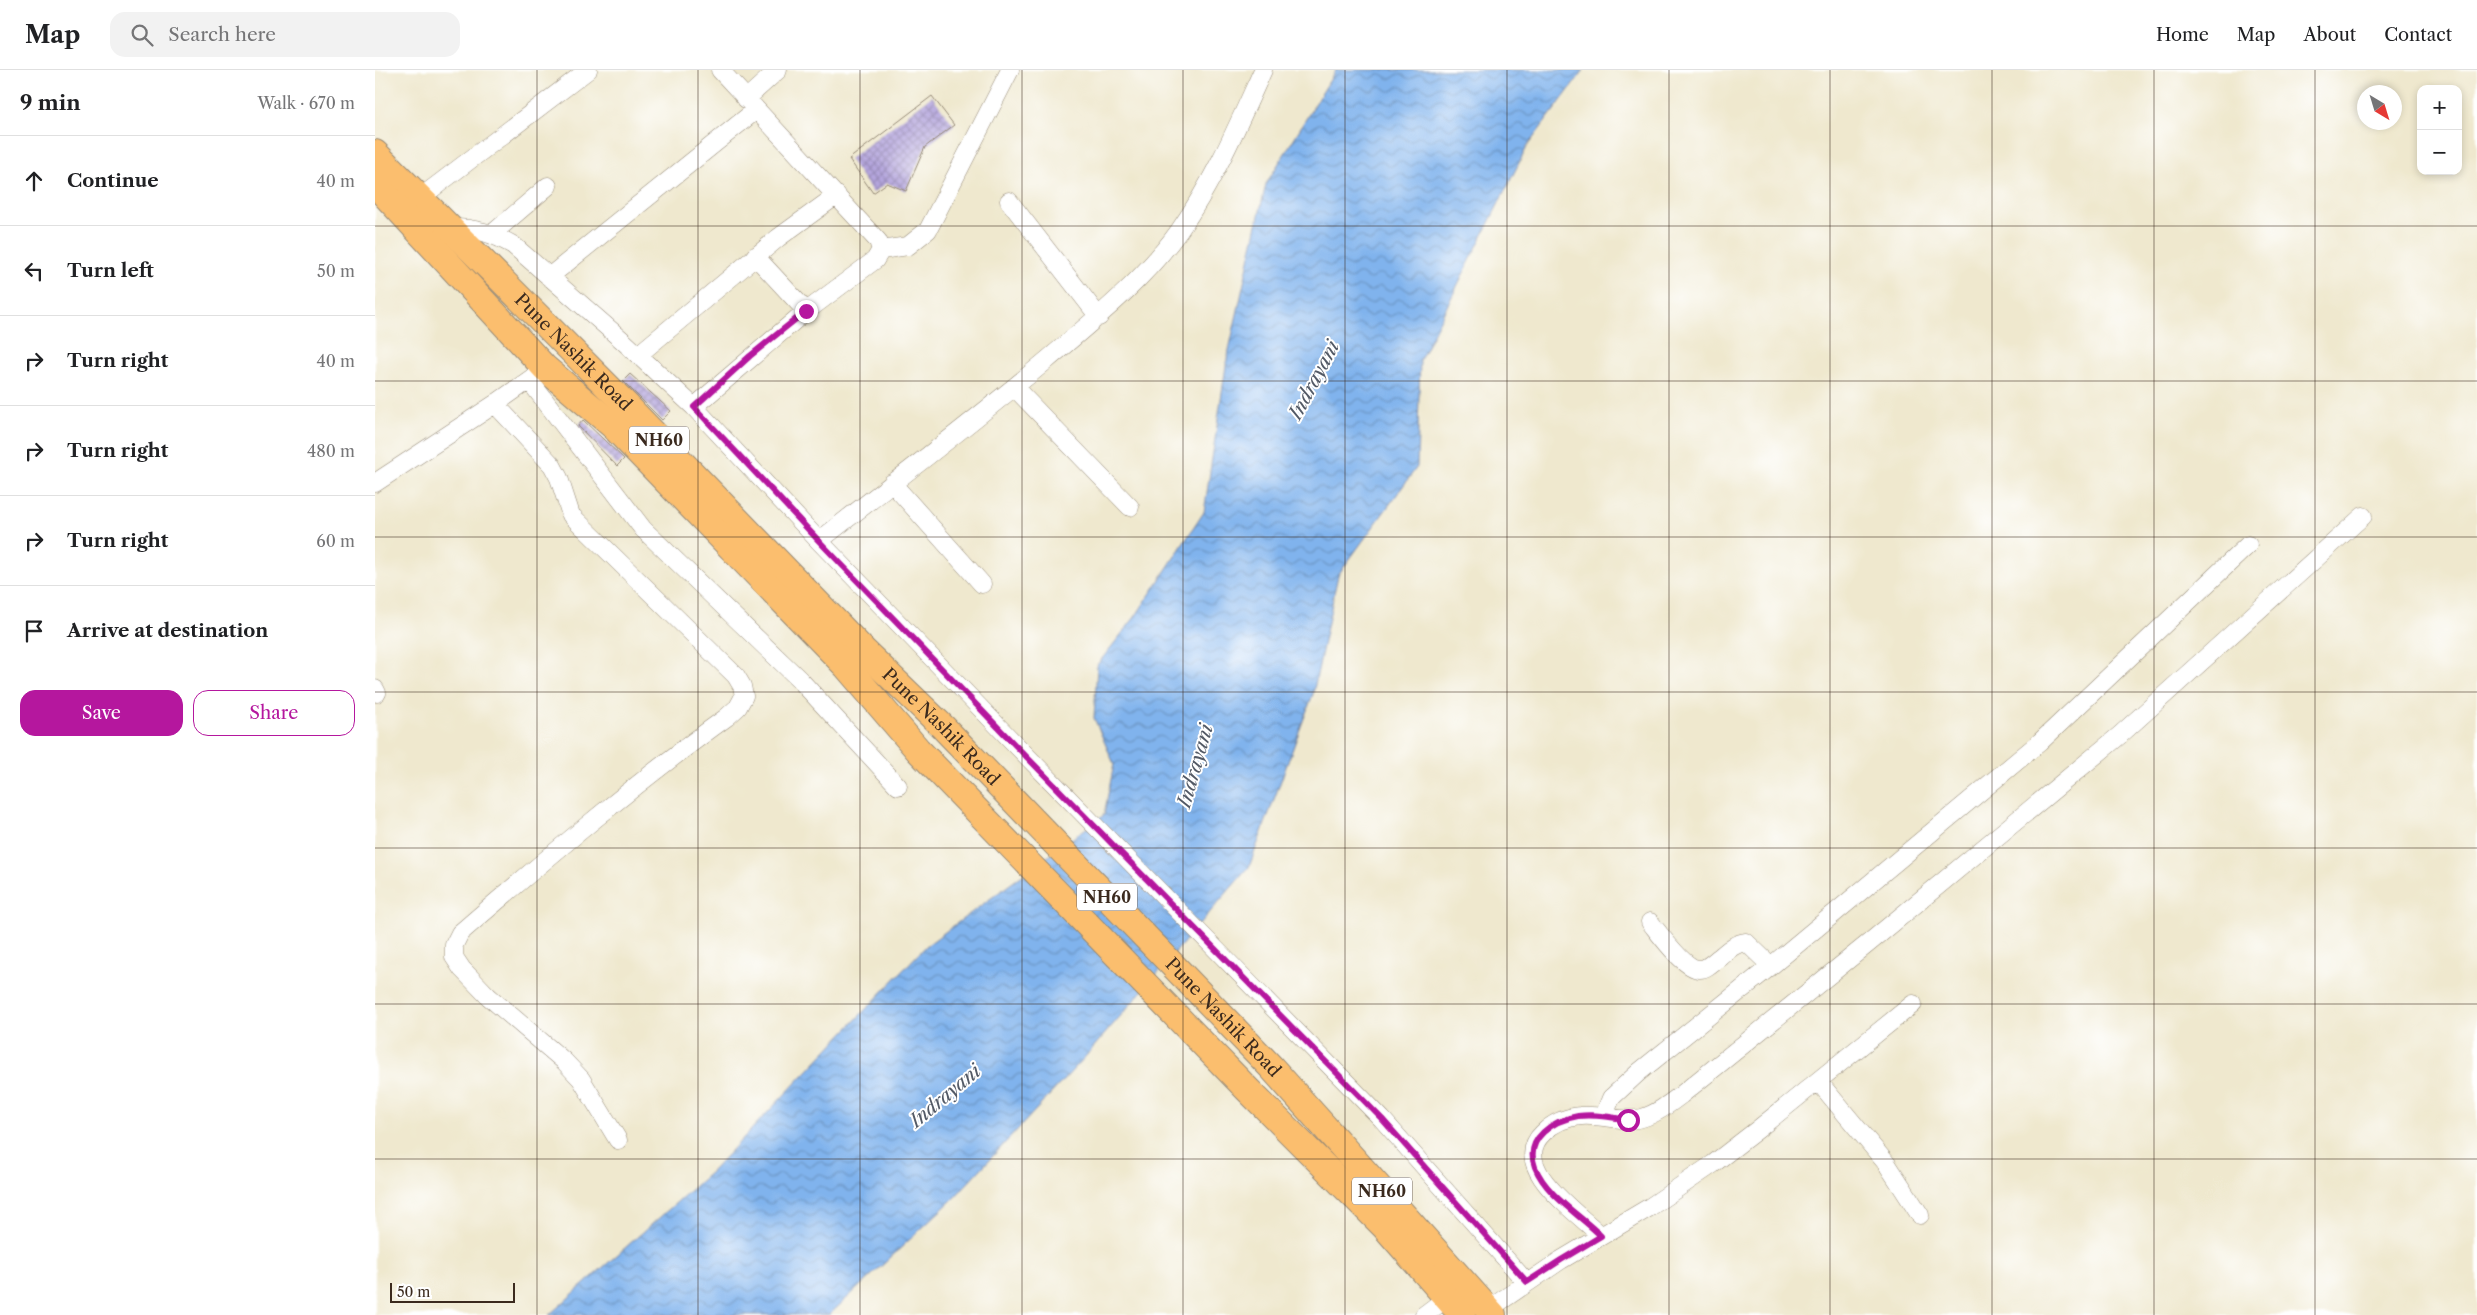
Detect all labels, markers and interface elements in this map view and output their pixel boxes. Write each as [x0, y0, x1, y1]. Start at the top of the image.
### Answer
search box [110, 12, 460, 57]
text: Map [25, 20, 80, 49]
icon: search [128, 21, 156, 49]
text: Search here [168, 23, 276, 46]
text: Home [2156, 24, 2209, 46]
text: Map [2237, 24, 2275, 46]
text: About [2303, 24, 2356, 46]
text: Contact [2384, 24, 2452, 46]
north arrow [2357, 85, 2402, 130]
map controls [2417, 85, 2462, 175]
button: + [2417, 85, 2462, 130]
text: 9 min [20, 90, 81, 115]
text: Walk · 670 m [257, 93, 355, 113]
button: − [2417, 130, 2462, 175]
icon: ahead [20, 167, 48, 195]
text: Continue [67, 169, 159, 192]
text: 40 m [316, 171, 355, 191]
icon: left [20, 257, 48, 285]
text: Turn left [67, 259, 154, 282]
text: 50 m [317, 261, 355, 281]
street label: Pune Nashik Road [510, 289, 637, 416]
route end [795, 300, 818, 323]
water label: Indrayani [1283, 336, 1345, 425]
icon: right [20, 347, 48, 375]
text: Turn right [67, 349, 168, 372]
text: 40 m [316, 351, 355, 371]
road number: NH60 [629, 426, 689, 454]
icon: right [20, 437, 48, 465]
text: Turn right [67, 439, 168, 462]
text: 480 m [307, 441, 355, 461]
icon: right [20, 527, 48, 555]
text: Turn right [67, 529, 168, 552]
text: 60 m [316, 531, 355, 551]
icon: arrive [20, 617, 48, 645]
text: Arrive at destination [67, 619, 268, 642]
street label: Pune Nashik Road [878, 664, 1004, 790]
button: Save [20, 690, 183, 736]
button: Share [193, 690, 355, 736]
water label: Indrayani [1172, 721, 1218, 812]
road number: NH60 [1077, 884, 1137, 910]
street label: Pune Nashik Road [1161, 953, 1286, 1081]
water label: Indrayani [903, 1059, 986, 1134]
route start [1617, 1109, 1640, 1132]
road number: NH60 [1352, 1178, 1412, 1204]
scale bar [390, 1280, 515, 1303]
text: 50 m [397, 1283, 430, 1301]

